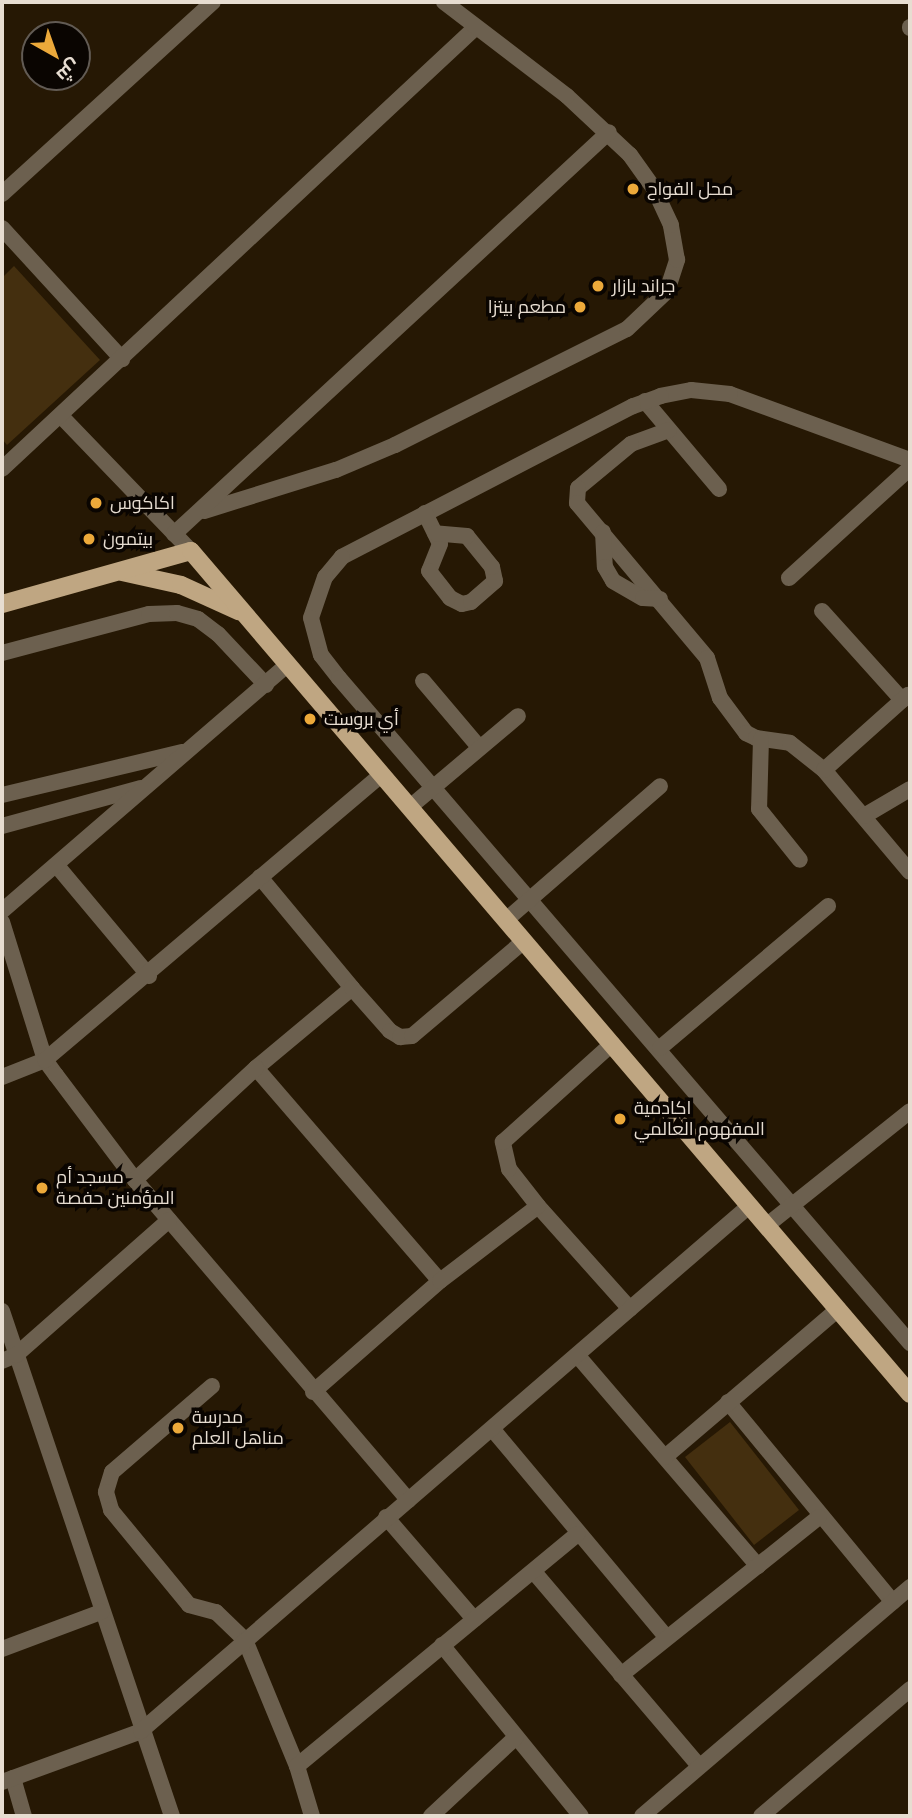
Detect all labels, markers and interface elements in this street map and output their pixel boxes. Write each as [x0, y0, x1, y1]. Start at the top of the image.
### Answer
north arrow [21, 21, 91, 91]
text: ش [52, 54, 85, 88]
place label: محل الفواح [647, 178, 733, 200]
marker: محل الفواح [625, 181, 641, 197]
place label: جراند بازار [612, 275, 675, 297]
marker: جراند بازار [590, 278, 606, 294]
place label: مطعم بيتزا [488, 296, 566, 318]
marker: مطعم بيتزا [572, 299, 588, 315]
place label: اكاكوس [110, 492, 175, 514]
marker: اكاكوس [88, 495, 104, 511]
place label: بيتمون [103, 528, 153, 550]
marker: بيتمون [81, 531, 97, 547]
place label: أي بروست [324, 708, 399, 730]
marker: أي بروست [302, 711, 318, 727]
place label: اكادمية المفهوم العالمي [634, 1098, 765, 1140]
marker: اكادمية المفهوم العالمي [612, 1111, 628, 1127]
place label: مسجد أم المؤمنين حفصة [56, 1167, 175, 1210]
marker: مسجد أم المؤمنين حفصة [34, 1180, 50, 1196]
place label: مدرسة مناهل العلم [192, 1407, 284, 1450]
marker: مدرسة مناهل العلم [170, 1420, 186, 1436]

